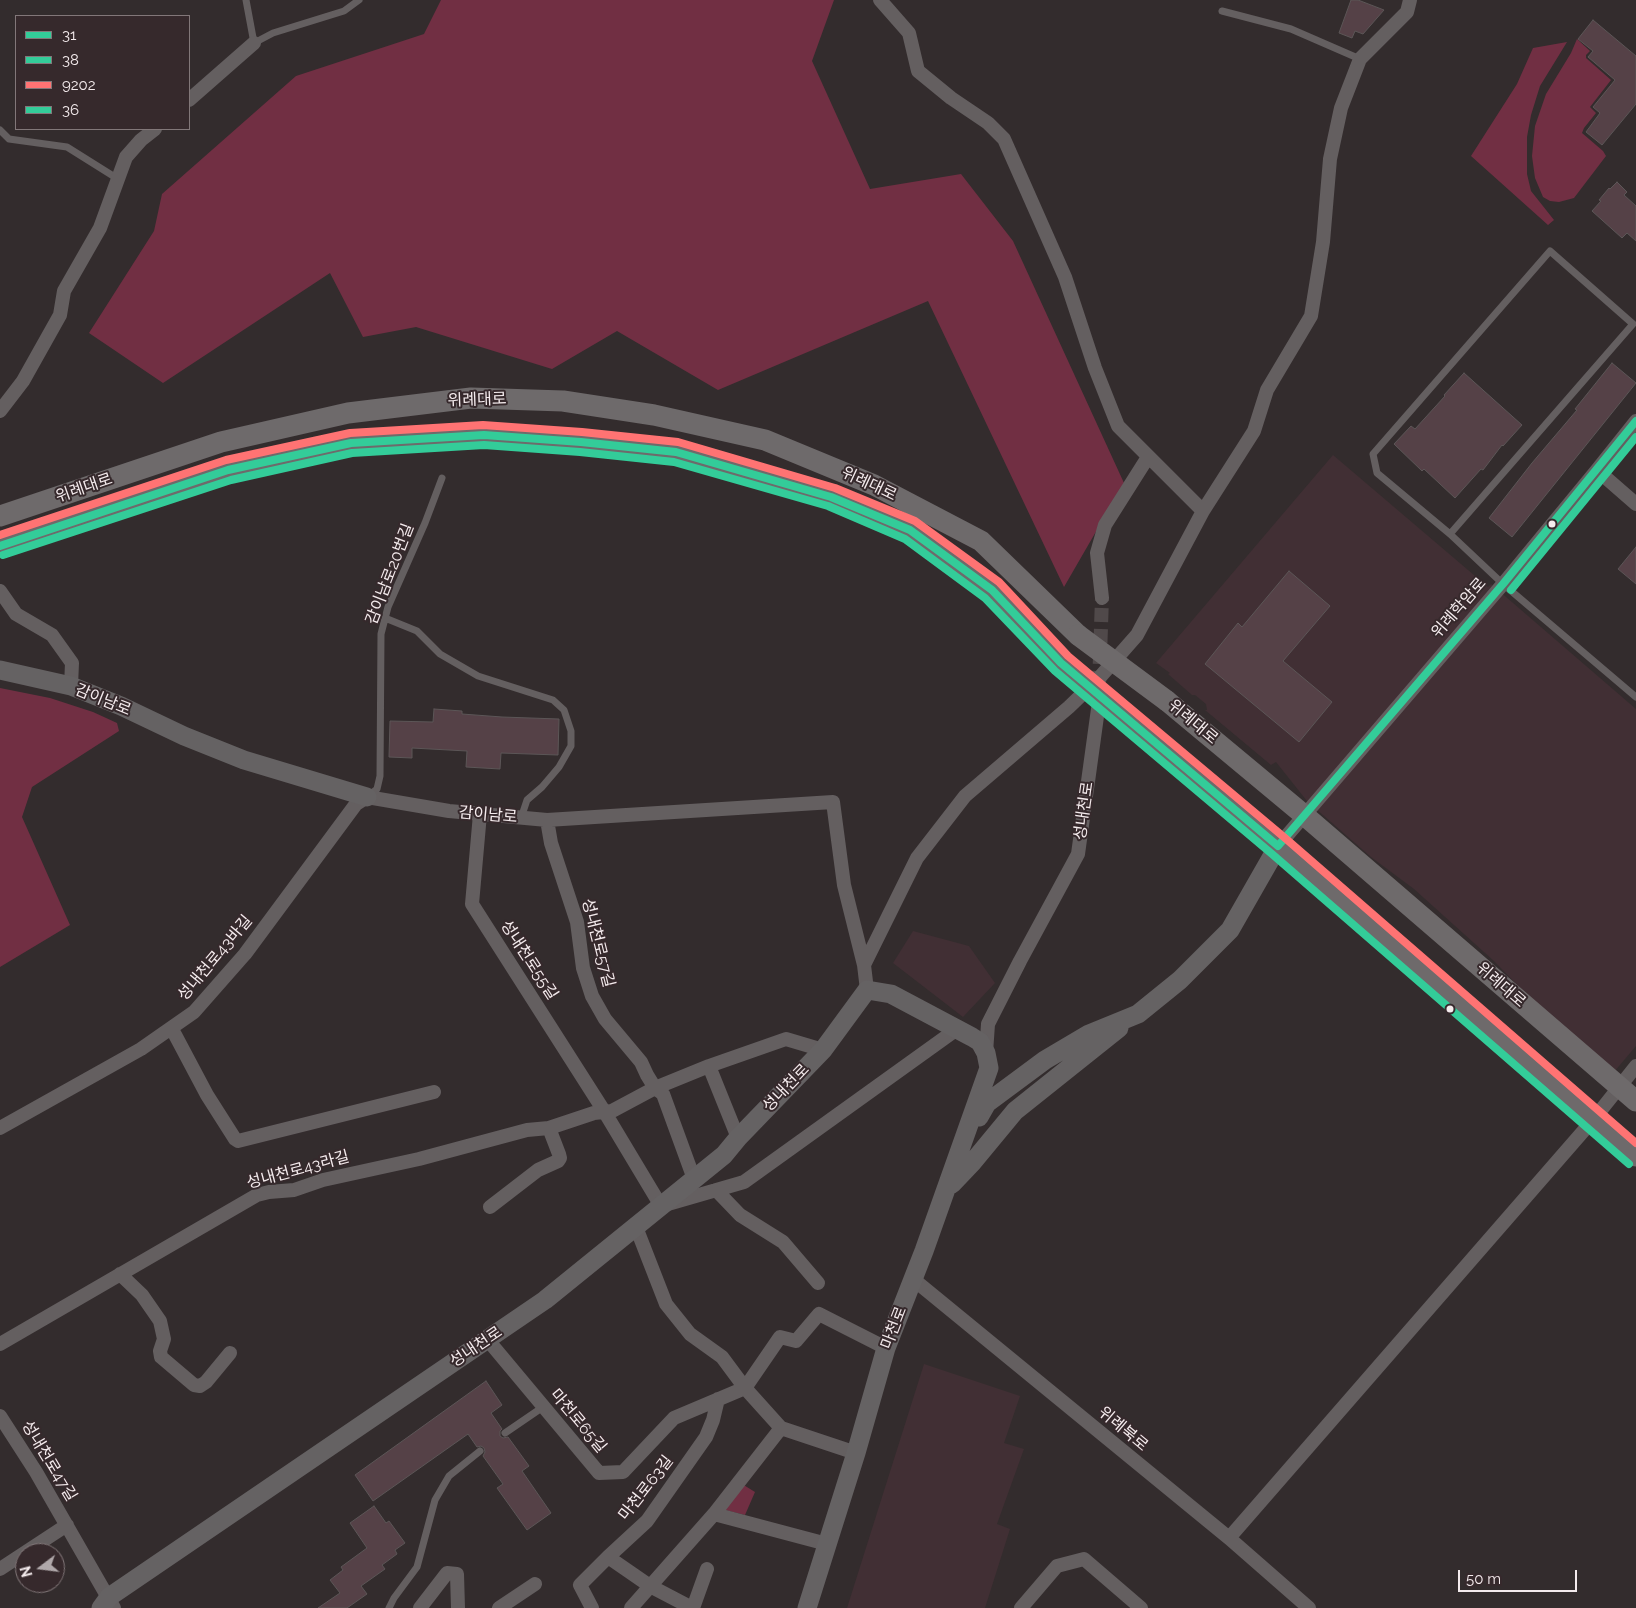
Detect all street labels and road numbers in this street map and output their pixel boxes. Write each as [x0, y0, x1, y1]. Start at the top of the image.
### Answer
street label: 위례대로 [447, 389, 507, 411]
street label: 위례대로 [838, 463, 900, 505]
street label: 위례대로 [53, 469, 115, 507]
street label: 감이남로20번길 [362, 521, 418, 627]
street label: 위례학암로 [1428, 574, 1490, 642]
street label: 감이남로 [72, 680, 134, 720]
street label: 위례대로 [1164, 696, 1222, 748]
street label: 성내천로 [1070, 781, 1098, 841]
street label: 감이남로 [458, 803, 518, 827]
street label: 성내천로57길 [578, 897, 618, 989]
street label: 성내천로43바길 [174, 911, 256, 1005]
street label: 성내천로55길 [496, 917, 562, 1003]
street label: 위례대로 [1472, 958, 1530, 1012]
street label: 성내천로 [759, 1060, 813, 1116]
street label: 성내천로43라길 [245, 1147, 351, 1193]
street label: 마천로 [877, 1304, 911, 1352]
street label: 성내천로 [446, 1323, 506, 1371]
street label: 마천로65길 [546, 1385, 610, 1457]
street label: 위례북로 [1094, 1403, 1152, 1455]
street label: 성내천로47길 [17, 1417, 81, 1505]
street label: 마천로63길 [615, 1452, 677, 1524]

